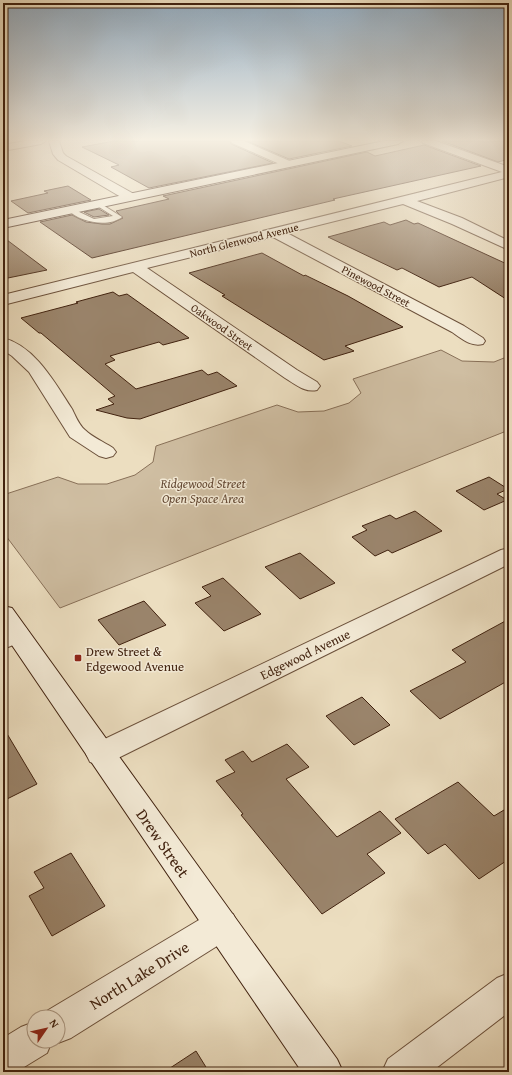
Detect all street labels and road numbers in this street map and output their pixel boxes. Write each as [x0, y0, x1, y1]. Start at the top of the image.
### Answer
street label: North Glenwood Avenue [188, 219, 300, 261]
street label: Pinewood Street [339, 261, 413, 311]
street label: Oakwood Street [188, 300, 256, 354]
street label: Edgewood Avenue [257, 624, 353, 684]
street label: Drew Street [131, 804, 196, 883]
street label: North Lake Drive [85, 935, 193, 1015]

